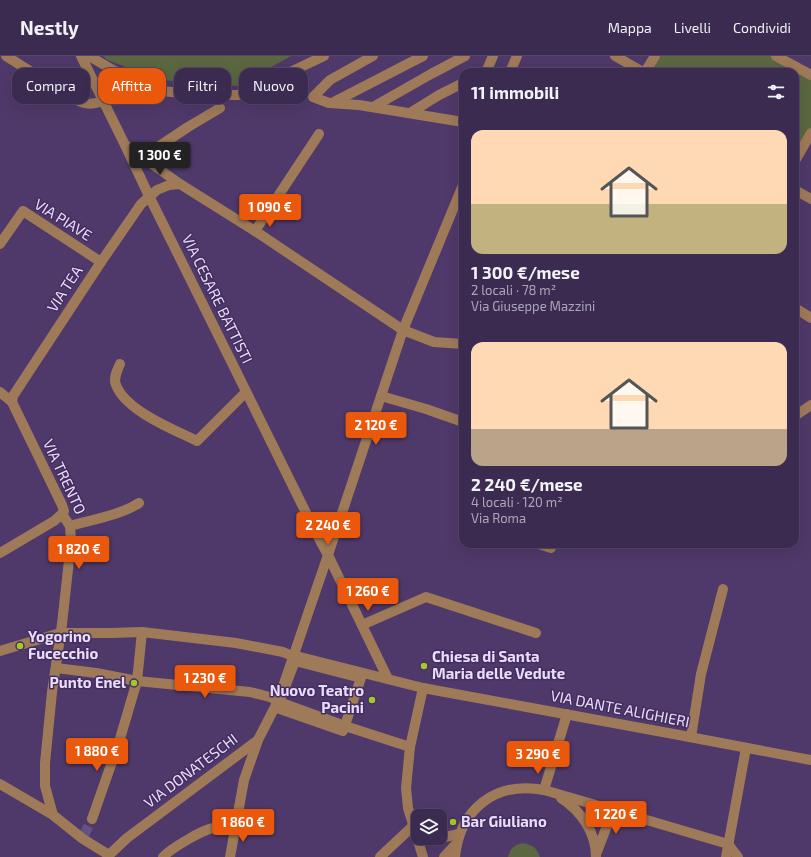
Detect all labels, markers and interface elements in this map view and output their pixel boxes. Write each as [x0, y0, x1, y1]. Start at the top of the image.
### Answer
text: Nestly [20, 16, 79, 39]
text: Mappa [608, 19, 652, 36]
text: Livelli [674, 19, 711, 36]
text: Condividi [733, 19, 791, 36]
chip: Compra [12, 68, 90, 104]
chip: Affitta [98, 68, 166, 104]
chip: Filtri [174, 68, 231, 104]
chip: Nuovo [239, 68, 308, 104]
icon: filters [765, 81, 787, 103]
text: 11 immobili [471, 82, 559, 102]
pin: 1 300 € [123, 142, 197, 176]
text: 1 300 € [138, 147, 182, 163]
icon: home [593, 156, 665, 228]
street label: VIA PIAVE [31, 194, 96, 244]
pin: 1 090 € [233, 194, 307, 228]
text: 1 090 € [248, 199, 292, 215]
street label: VIA CESARE BATTISTI [179, 231, 257, 366]
street label: VIA TEA [43, 261, 86, 315]
text: 1 300 €/mese [471, 262, 580, 282]
text: 2 locali · 78 m² [471, 282, 556, 298]
text: Via Giuseppe Mazzini [471, 298, 595, 314]
icon: home [593, 368, 665, 440]
pin: 2 120 € [339, 412, 413, 446]
text: 2 120 € [355, 417, 397, 433]
street label: VIA TRENTO [40, 436, 90, 517]
text: 2 240 €/mese [471, 474, 583, 494]
text: 4 locali · 120 m² [471, 494, 563, 510]
text: Via Roma [471, 510, 526, 526]
pin: 2 240 € [291, 512, 365, 546]
text: 2 240 € [305, 517, 351, 533]
pin: 1 820 € [42, 536, 116, 570]
text: 1 820 € [57, 541, 101, 557]
pin: 1 260 € [331, 578, 405, 612]
text: 1 260 € [346, 583, 390, 599]
place label: Yogorino Fucecchio [28, 627, 98, 662]
marker: Yogorino Fucecchio [15, 641, 25, 651]
place label: Chiesa di Santa Maria delle Vedute [432, 647, 565, 682]
marker: Chiesa di Santa Maria delle Vedute [419, 661, 429, 671]
pin: 1 230 € [168, 665, 242, 699]
text: 1 230 € [184, 670, 226, 686]
place label: Punto Enel [50, 673, 126, 691]
marker: Punto Enel [129, 678, 139, 688]
place label: Nuovo Teatro Pacini [270, 681, 364, 716]
street label: VIA DANTE ALIGHIERI [549, 686, 691, 730]
marker: Nuovo Teatro Pacini [367, 695, 377, 705]
street label: VIA DONATESCHI [140, 729, 241, 811]
pin: 1 880 € [60, 738, 134, 772]
pin: 3 290 € [501, 741, 575, 775]
text: 1 880 € [75, 743, 119, 759]
text: 3 290 € [516, 746, 560, 762]
pin: 1 220 € [579, 801, 653, 835]
text: 1 220 € [595, 806, 637, 822]
pin: 1 860 € [206, 809, 280, 843]
map controls [411, 809, 447, 845]
button: layers [411, 809, 447, 845]
place label: Bar Giuliano [461, 812, 547, 830]
text: 1 860 € [221, 814, 265, 830]
marker: Bar Giuliano [448, 817, 458, 827]

